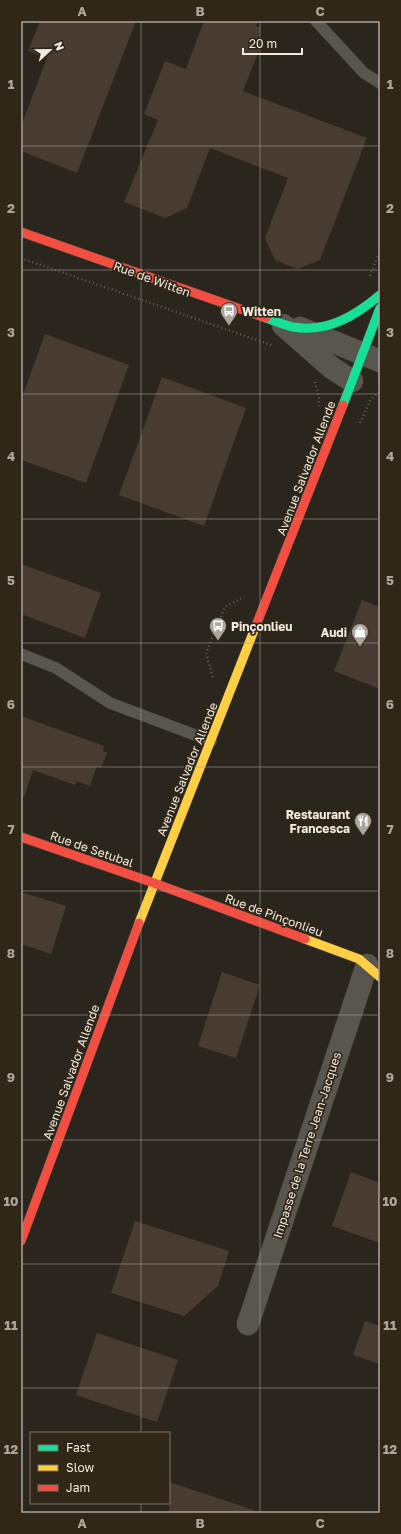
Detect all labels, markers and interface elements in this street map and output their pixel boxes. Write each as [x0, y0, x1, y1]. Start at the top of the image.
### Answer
text: A [77, 3, 87, 19]
text: B [195, 3, 205, 19]
text: C [315, 3, 325, 19]
north arrow [30, 30, 70, 70]
scale bar [243, 30, 302, 56]
text: 20 m [249, 36, 277, 51]
text: N [52, 40, 67, 52]
text: 1 [8, 76, 15, 92]
text: 1 [387, 76, 394, 92]
text: 2 [7, 200, 15, 216]
text: 2 [386, 200, 394, 216]
street label: Rue de Witten [111, 258, 193, 300]
bus stop icon: Witten [219, 301, 239, 326]
place label: Witten [242, 304, 281, 319]
text: 3 [7, 324, 15, 340]
text: 3 [386, 324, 394, 340]
street label: Avenue Salvador Allende [273, 399, 339, 537]
text: 4 [7, 448, 15, 464]
text: 4 [386, 448, 394, 464]
text: 5 [7, 572, 15, 588]
text: 5 [386, 572, 394, 588]
bus stop icon: Pinçonlieu [208, 616, 228, 641]
place label: Pinçonlieu [231, 619, 292, 634]
shop icon: Audi [350, 622, 370, 647]
place label: Audi [321, 625, 347, 640]
text: 6 [7, 696, 15, 712]
text: 6 [386, 696, 394, 712]
street label: Avenue Salvador Allende [153, 700, 221, 838]
place label: Restaurant Francesca [286, 807, 350, 836]
restaurant icon: Restaurant Francesca [353, 811, 373, 836]
text: 7 [7, 821, 15, 837]
text: 7 [386, 821, 394, 837]
street label: Rue de Setubal [48, 828, 136, 870]
street label: Rue de Pinçonlieu [223, 890, 325, 940]
text: 8 [7, 945, 15, 961]
text: 8 [386, 945, 394, 961]
street label: Avenue Salvador Allende [40, 1002, 102, 1142]
street label: Impasse de la Terre Jean-Jacques [270, 1050, 344, 1240]
text: 9 [7, 1069, 15, 1085]
text: 9 [386, 1069, 394, 1085]
text: 10 [3, 1193, 19, 1209]
text: 10 [382, 1193, 398, 1209]
text: 11 [4, 1317, 18, 1333]
text: 11 [383, 1317, 397, 1333]
legend [30, 1432, 170, 1504]
text: Fast [66, 1440, 91, 1455]
text: 12 [4, 1441, 18, 1457]
text: 12 [383, 1441, 397, 1457]
text: Slow [66, 1460, 94, 1475]
text: Jam [66, 1480, 90, 1495]
text: A [77, 1515, 87, 1531]
text: B [195, 1515, 205, 1531]
text: C [315, 1515, 325, 1531]

